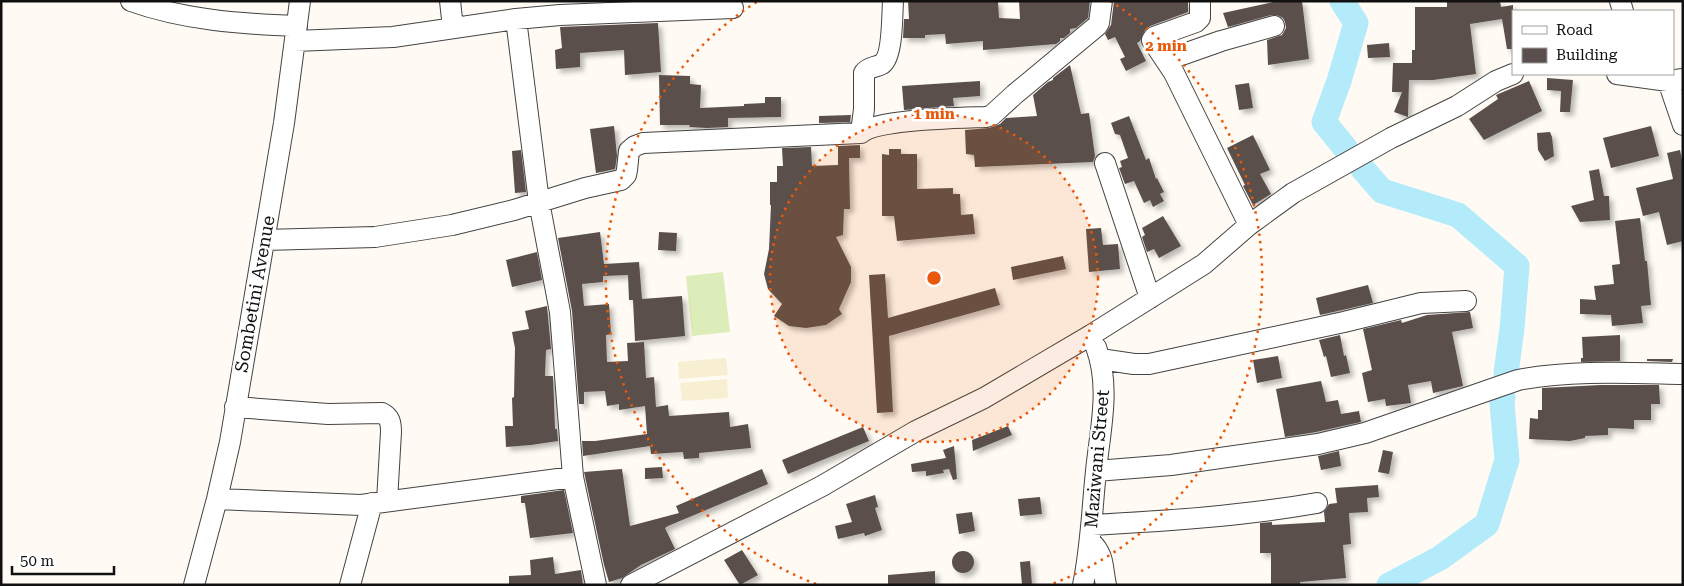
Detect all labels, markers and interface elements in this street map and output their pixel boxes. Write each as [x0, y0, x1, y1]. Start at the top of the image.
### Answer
legend [1512, 10, 1674, 75]
text: Road [1556, 21, 1593, 39]
text: 2 min [1145, 37, 1187, 55]
text: Building [1556, 46, 1618, 64]
text: 1 min [913, 105, 955, 123]
street label: Sombetini Avenue [230, 214, 279, 374]
centre of rings [925, 269, 943, 287]
street label: Maziwani Street [1080, 389, 1113, 529]
scale bar [12, 544, 115, 576]
text: 50 m [20, 552, 55, 570]

